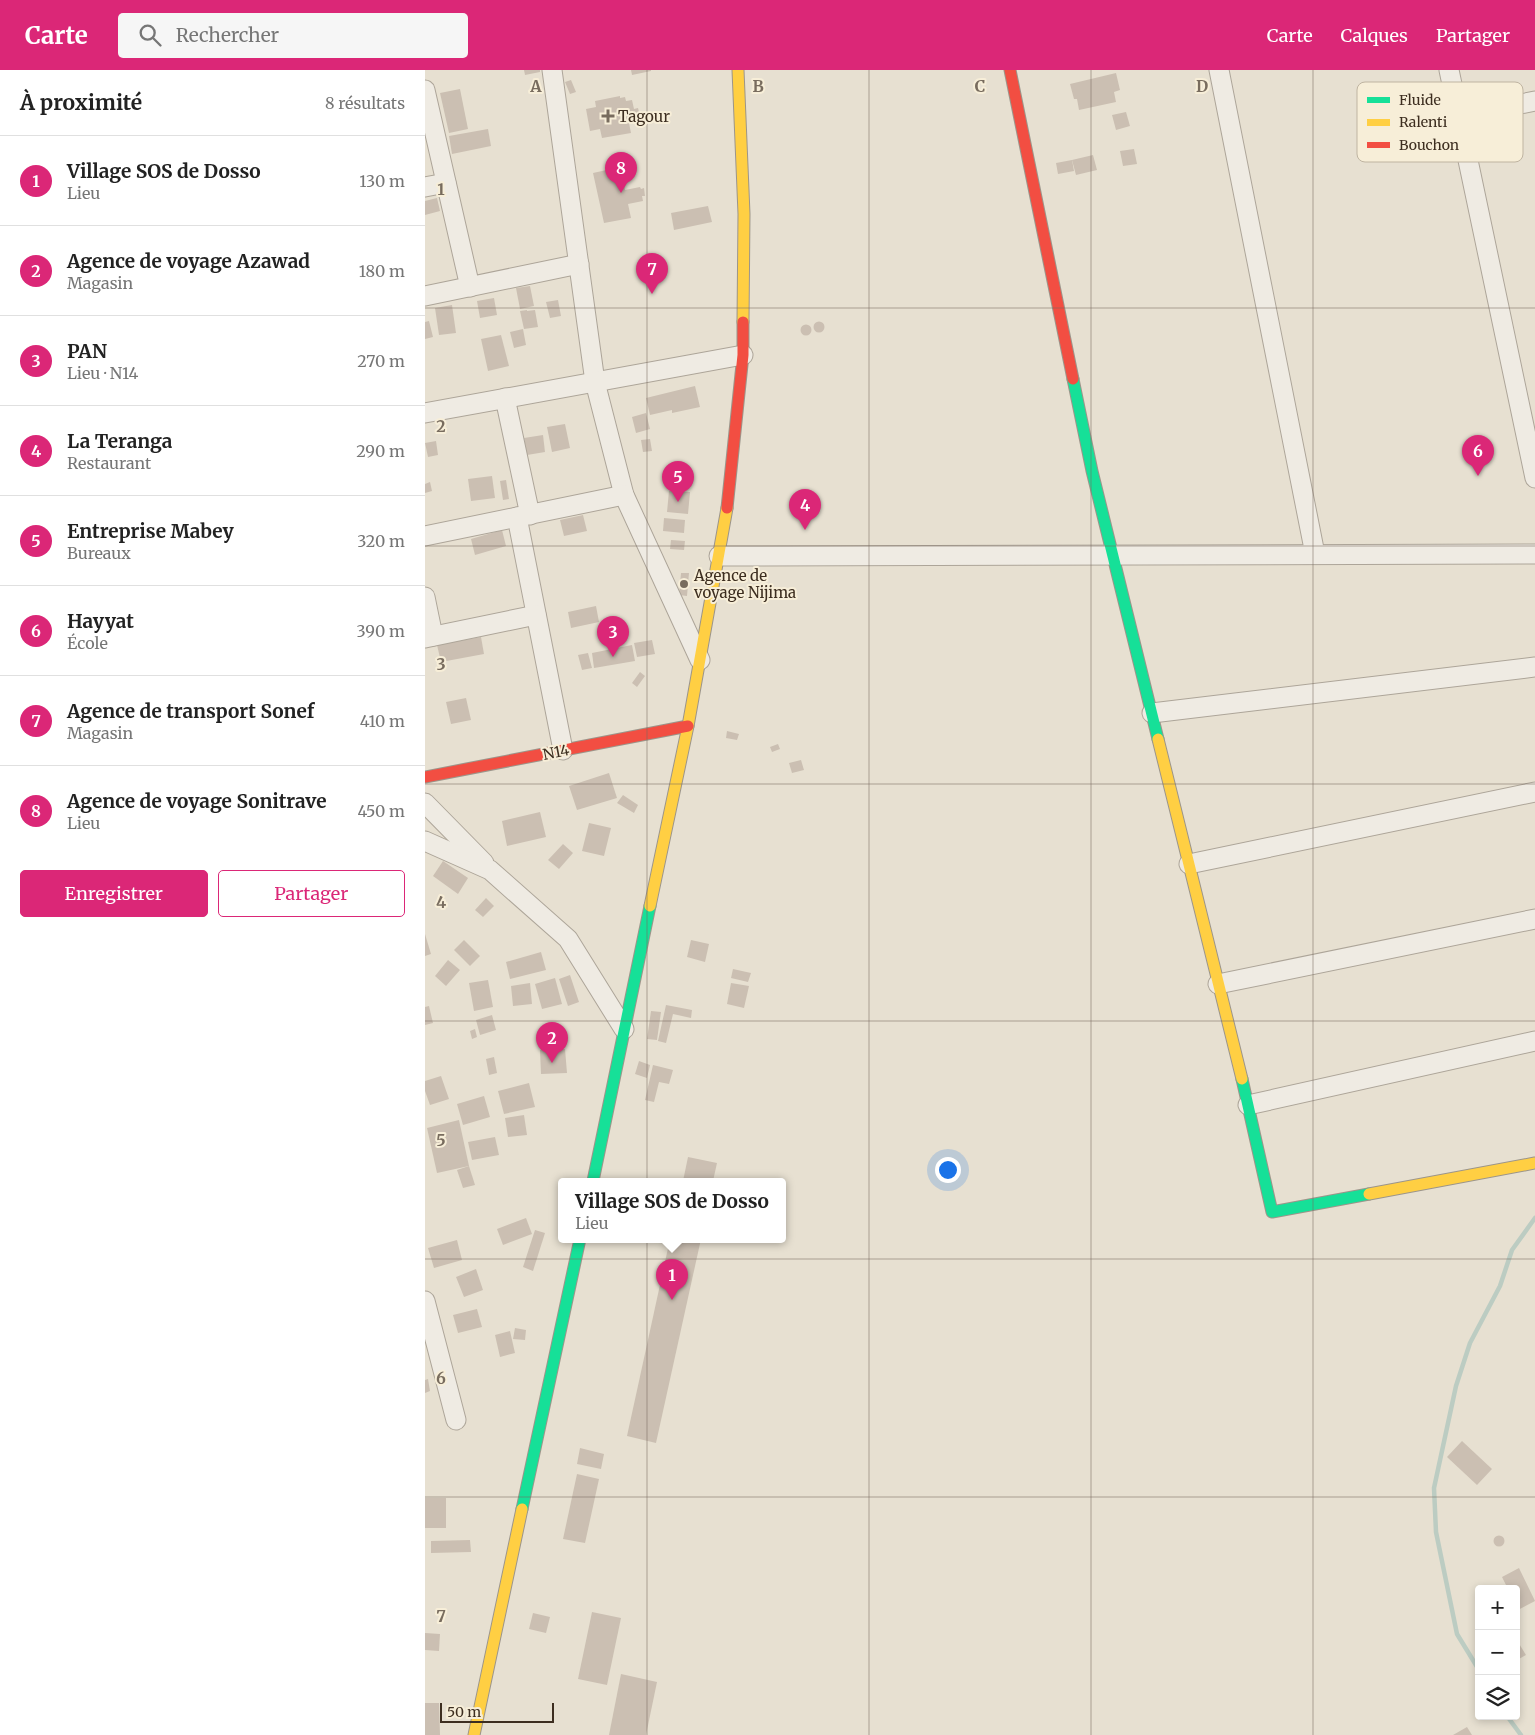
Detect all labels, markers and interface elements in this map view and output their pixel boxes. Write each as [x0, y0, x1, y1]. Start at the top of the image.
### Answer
search box [118, 13, 468, 58]
text: Carte [25, 20, 88, 51]
icon: search [136, 21, 164, 49]
text: Rechercher [176, 23, 279, 47]
text: Carte [1267, 24, 1313, 47]
text: Calques [1341, 24, 1408, 47]
text: Partager [1436, 24, 1510, 47]
text: A [529, 76, 542, 96]
text: B [752, 76, 764, 96]
text: C [975, 76, 985, 96]
text: D [1196, 76, 1208, 96]
legend [1357, 82, 1523, 162]
text: À proximité [20, 89, 142, 116]
text: Fluide [1399, 91, 1441, 109]
text: 8 résultats [325, 93, 405, 113]
place label: Tagour [618, 107, 670, 126]
marker: Tagour [602, 110, 614, 122]
text: Ralenti [1399, 113, 1448, 131]
text: Bouchon [1399, 136, 1459, 154]
pin: 8 [605, 152, 637, 193]
text: Village SOS de Dosso [67, 159, 261, 183]
text: 1 [32, 171, 40, 191]
text: 130 m [359, 171, 405, 191]
text: 1 [437, 179, 445, 199]
text: Lieu [67, 183, 100, 203]
text: Agence de voyage Azawad [67, 249, 310, 273]
pin: 7 [636, 253, 668, 294]
text: 2 [31, 261, 41, 281]
text: 180 m [359, 261, 405, 281]
text: Magasin [67, 273, 133, 293]
text: PAN [67, 339, 107, 363]
text: 3 [31, 351, 41, 371]
text: 270 m [357, 351, 405, 371]
text: Lieu · N14 [67, 363, 138, 383]
text: 2 [436, 416, 446, 436]
text: La Teranga [67, 429, 172, 453]
pin: 6 [1462, 435, 1494, 476]
text: 4 [31, 441, 41, 461]
text: 290 m [356, 441, 405, 461]
text: Restaurant [67, 453, 151, 473]
pin: 5 [662, 461, 694, 502]
pin: 4 [789, 489, 821, 530]
text: Entreprise Mabey [67, 519, 234, 543]
text: 5 [31, 531, 41, 551]
text: 320 m [357, 531, 405, 551]
text: Bureaux [67, 543, 131, 563]
place label: Agence de voyage Nijima [693, 566, 796, 602]
marker: Agence de voyage Nijima [678, 578, 690, 590]
text: Hayyat [67, 609, 134, 633]
pin: 3 [597, 616, 629, 657]
text: 6 [31, 621, 41, 641]
text: 390 m [357, 621, 405, 641]
text: École [67, 633, 108, 653]
text: 3 [436, 654, 446, 674]
text: Agence de transport Sonef [67, 699, 314, 723]
text: 7 [31, 711, 41, 731]
text: 410 m [360, 711, 405, 731]
text: Magasin [67, 723, 133, 743]
street label: N14 [541, 740, 571, 764]
text: Agence de voyage Sonitrave [67, 789, 326, 813]
text: 8 [31, 801, 41, 821]
text: 450 m [357, 801, 405, 821]
text: Lieu [67, 813, 100, 833]
button: Enregistrer [20, 870, 208, 917]
button: Partager [218, 870, 405, 917]
text: 4 [436, 892, 446, 912]
pin: 2 [536, 1022, 568, 1063]
text: 5 [436, 1130, 446, 1150]
your location [935, 1157, 961, 1183]
popup [558, 1178, 786, 1243]
text: Village SOS de Dosso [575, 1189, 769, 1213]
text: Lieu [575, 1213, 609, 1233]
pin: 1 [656, 1259, 688, 1300]
text: 6 [436, 1368, 446, 1388]
map controls [1475, 1585, 1520, 1720]
button: + [1475, 1585, 1520, 1630]
text: 7 [436, 1606, 446, 1626]
button: − [1475, 1630, 1520, 1675]
button: layers [1475, 1675, 1520, 1720]
scale bar [440, 1700, 554, 1723]
text: 50 m [447, 1703, 481, 1721]

